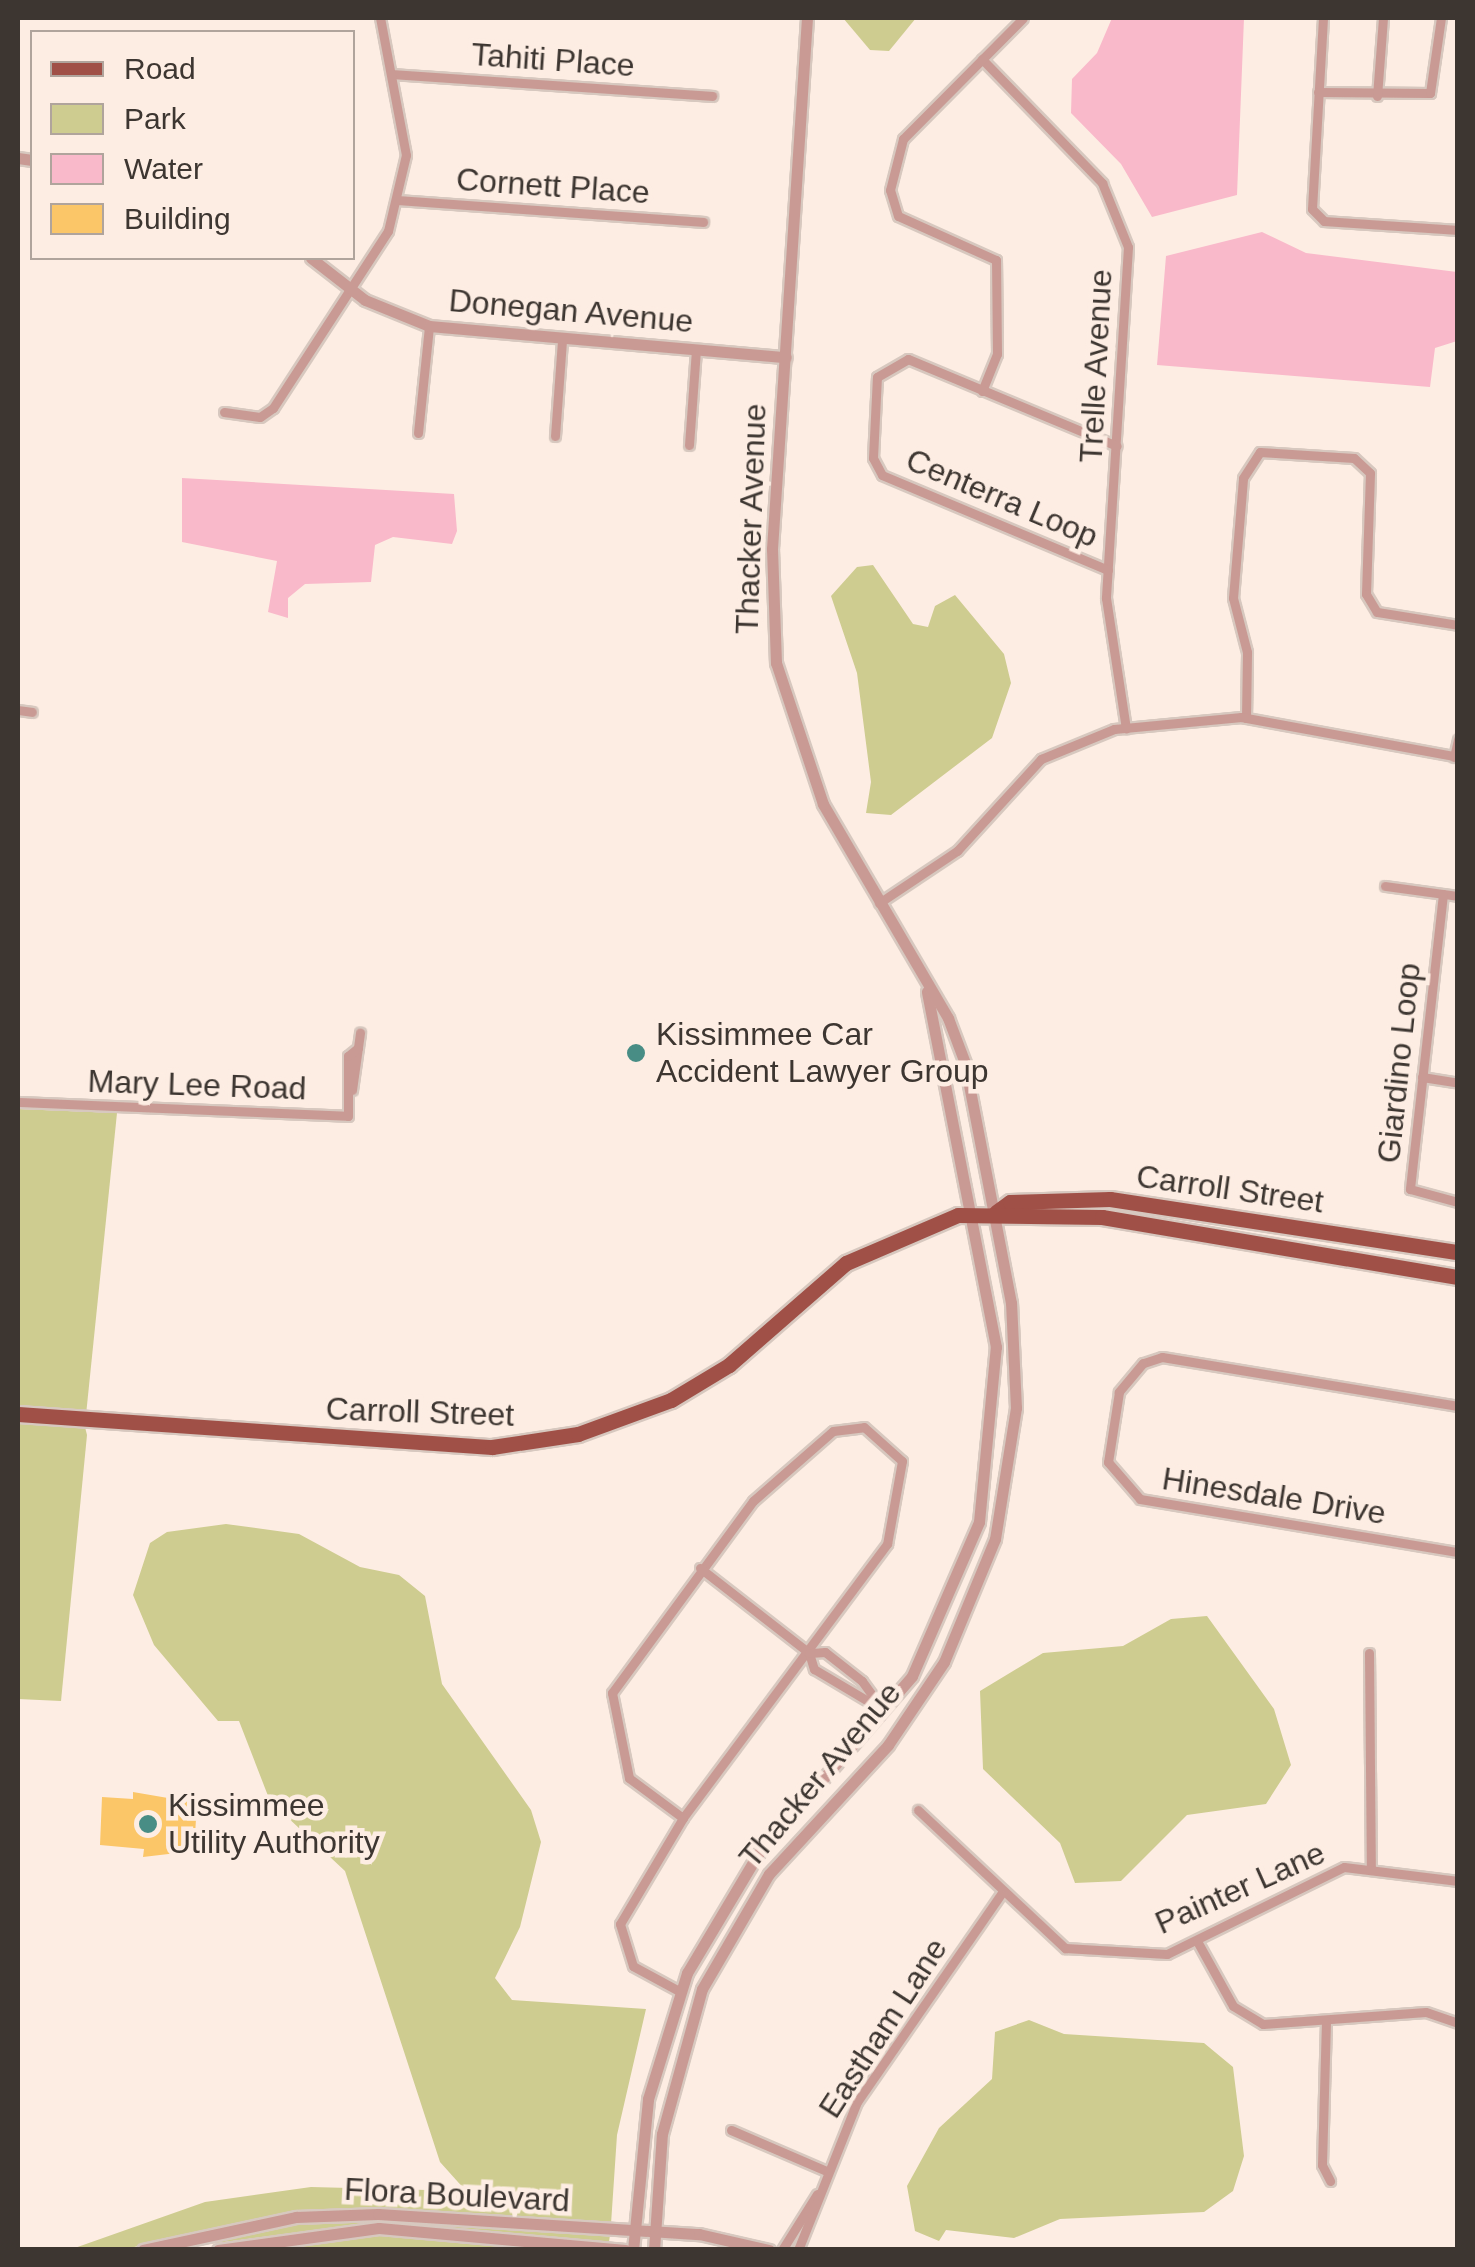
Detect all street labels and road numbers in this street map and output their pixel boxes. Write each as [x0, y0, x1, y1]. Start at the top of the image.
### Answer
street label: Tahiti Place [470, 35, 636, 85]
street label: Cornett Place [455, 160, 651, 212]
street label: Trelle Avenue [1072, 267, 1120, 465]
street label: Donegan Avenue [446, 281, 696, 341]
street label: Thacker Avenue [728, 402, 774, 636]
street label: Centerra Loop [900, 440, 1104, 556]
street label: Giardino Loop [1369, 961, 1429, 1165]
street label: Mary Lee Road [87, 1062, 307, 1108]
street label: Carroll Street [1134, 1157, 1326, 1221]
street label: Carroll Street [325, 1390, 515, 1434]
street label: Hinesdale Drive [1159, 1459, 1389, 1533]
street label: Thacker Avenue [731, 1674, 909, 1876]
street label: Painter Lane [1149, 1834, 1331, 1942]
street label: Eastham Lane [811, 1931, 955, 2125]
street label: Flora Boulevard [343, 2170, 571, 2220]

